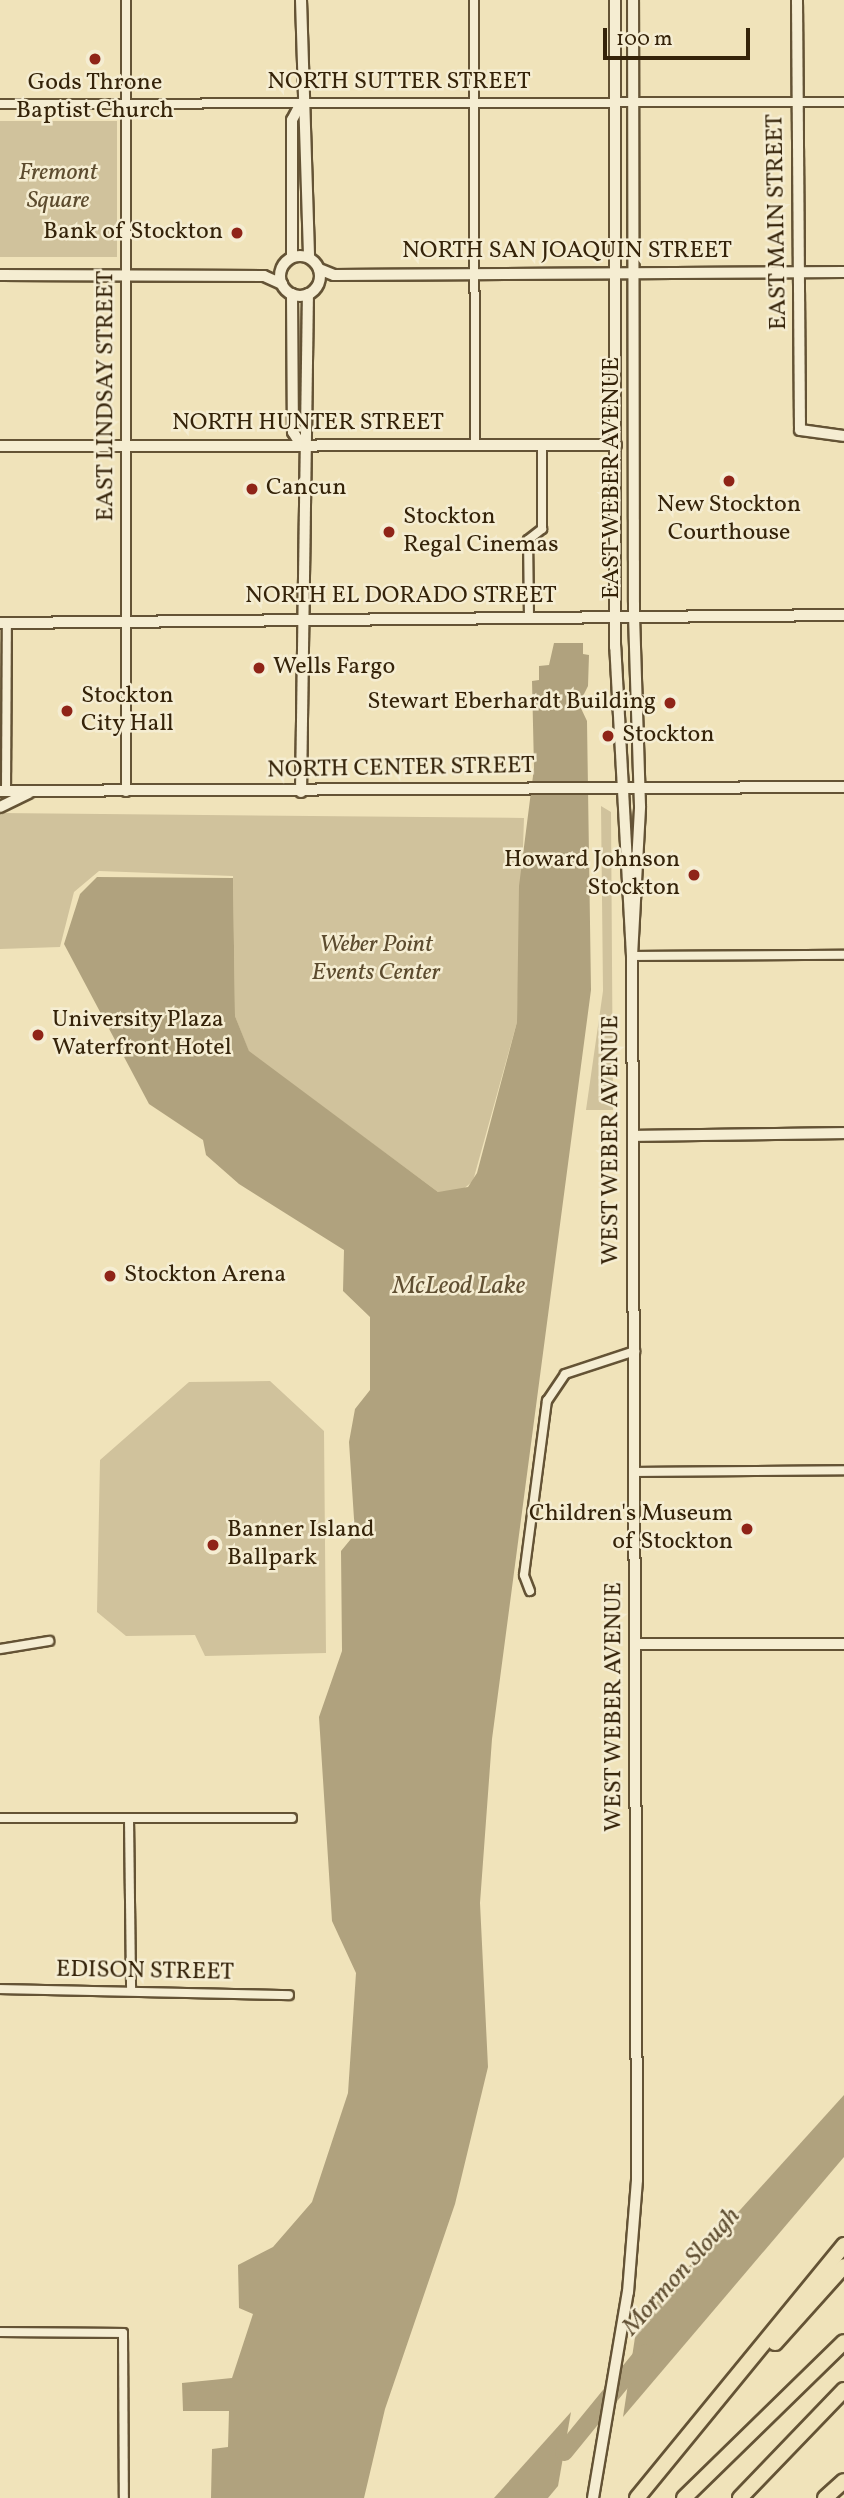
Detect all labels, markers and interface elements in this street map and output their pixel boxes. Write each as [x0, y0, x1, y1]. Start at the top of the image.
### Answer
scale bar [606, 14, 753, 58]
text: 100 m [616, 25, 673, 54]
marker: Gods Throne Baptist Church [87, 51, 103, 67]
street label: NORTH SUTTER STREET [267, 69, 531, 97]
place label: Gods Throne Baptist Church [16, 70, 174, 126]
street label: EAST MAIN STREET [762, 113, 794, 331]
park label: Fremont Square [18, 160, 98, 216]
place label: Bank of Stockton [45, 219, 223, 247]
marker: Bank of Stockton [229, 225, 245, 241]
street label: NORTH SAN JOAQUIN STREET [402, 238, 732, 266]
street label: EAST LINDSAY STREET [93, 270, 121, 522]
street label: EAST WEBER AVENUE [599, 356, 627, 600]
street label: NORTH HUNTER STREET [172, 410, 444, 438]
marker: New Stockton Courthouse [721, 473, 737, 489]
place label: Cancun [266, 475, 347, 503]
marker: Cancun [244, 481, 260, 497]
place label: New Stockton Courthouse [656, 492, 802, 548]
place label: Stockton Regal Cinemas [403, 504, 559, 560]
marker: Stockton Regal Cinemas [381, 524, 397, 540]
street label: NORTH EL DORADO STREET [245, 583, 557, 611]
place label: Wells Fargo [273, 654, 395, 682]
marker: Wells Fargo [251, 660, 267, 676]
place label: Stockton City Hall [81, 683, 174, 739]
place label: Stewart Eberhardt Building [367, 689, 656, 717]
marker: Stewart Eberhardt Building [662, 695, 678, 711]
marker: Stockton City Hall [59, 703, 75, 719]
place label: Stockton [622, 722, 715, 750]
marker: Stockton [600, 728, 616, 744]
street label: NORTH CENTER STREET [267, 752, 535, 786]
place label: Howard Johnson Stockton [504, 847, 680, 903]
marker: Howard Johnson Stockton [686, 867, 702, 883]
park label: Weber Point Events Center [312, 932, 440, 988]
place label: University Plaza Waterfront Hotel [52, 1007, 232, 1063]
street label: WEST WEBER AVENUE [598, 1014, 626, 1266]
marker: University Plaza Waterfront Hotel [30, 1027, 46, 1043]
place label: Stockton Arena [124, 1262, 286, 1290]
marker: Stockton Arena [102, 1268, 118, 1284]
water label: McLeod Lake [393, 1271, 525, 1303]
place label: Children's Museum of Stockton [529, 1501, 733, 1557]
place label: Banner Island Ballpark [227, 1517, 375, 1573]
marker: Children's Museum of Stockton [739, 1521, 755, 1537]
marker: Banner Island Ballpark [205, 1537, 221, 1553]
street label: WEST WEBER AVENUE [601, 1581, 629, 1833]
street label: EDISON STREET [56, 1956, 234, 1988]
water label: Mormon Slough [616, 2201, 748, 2343]

